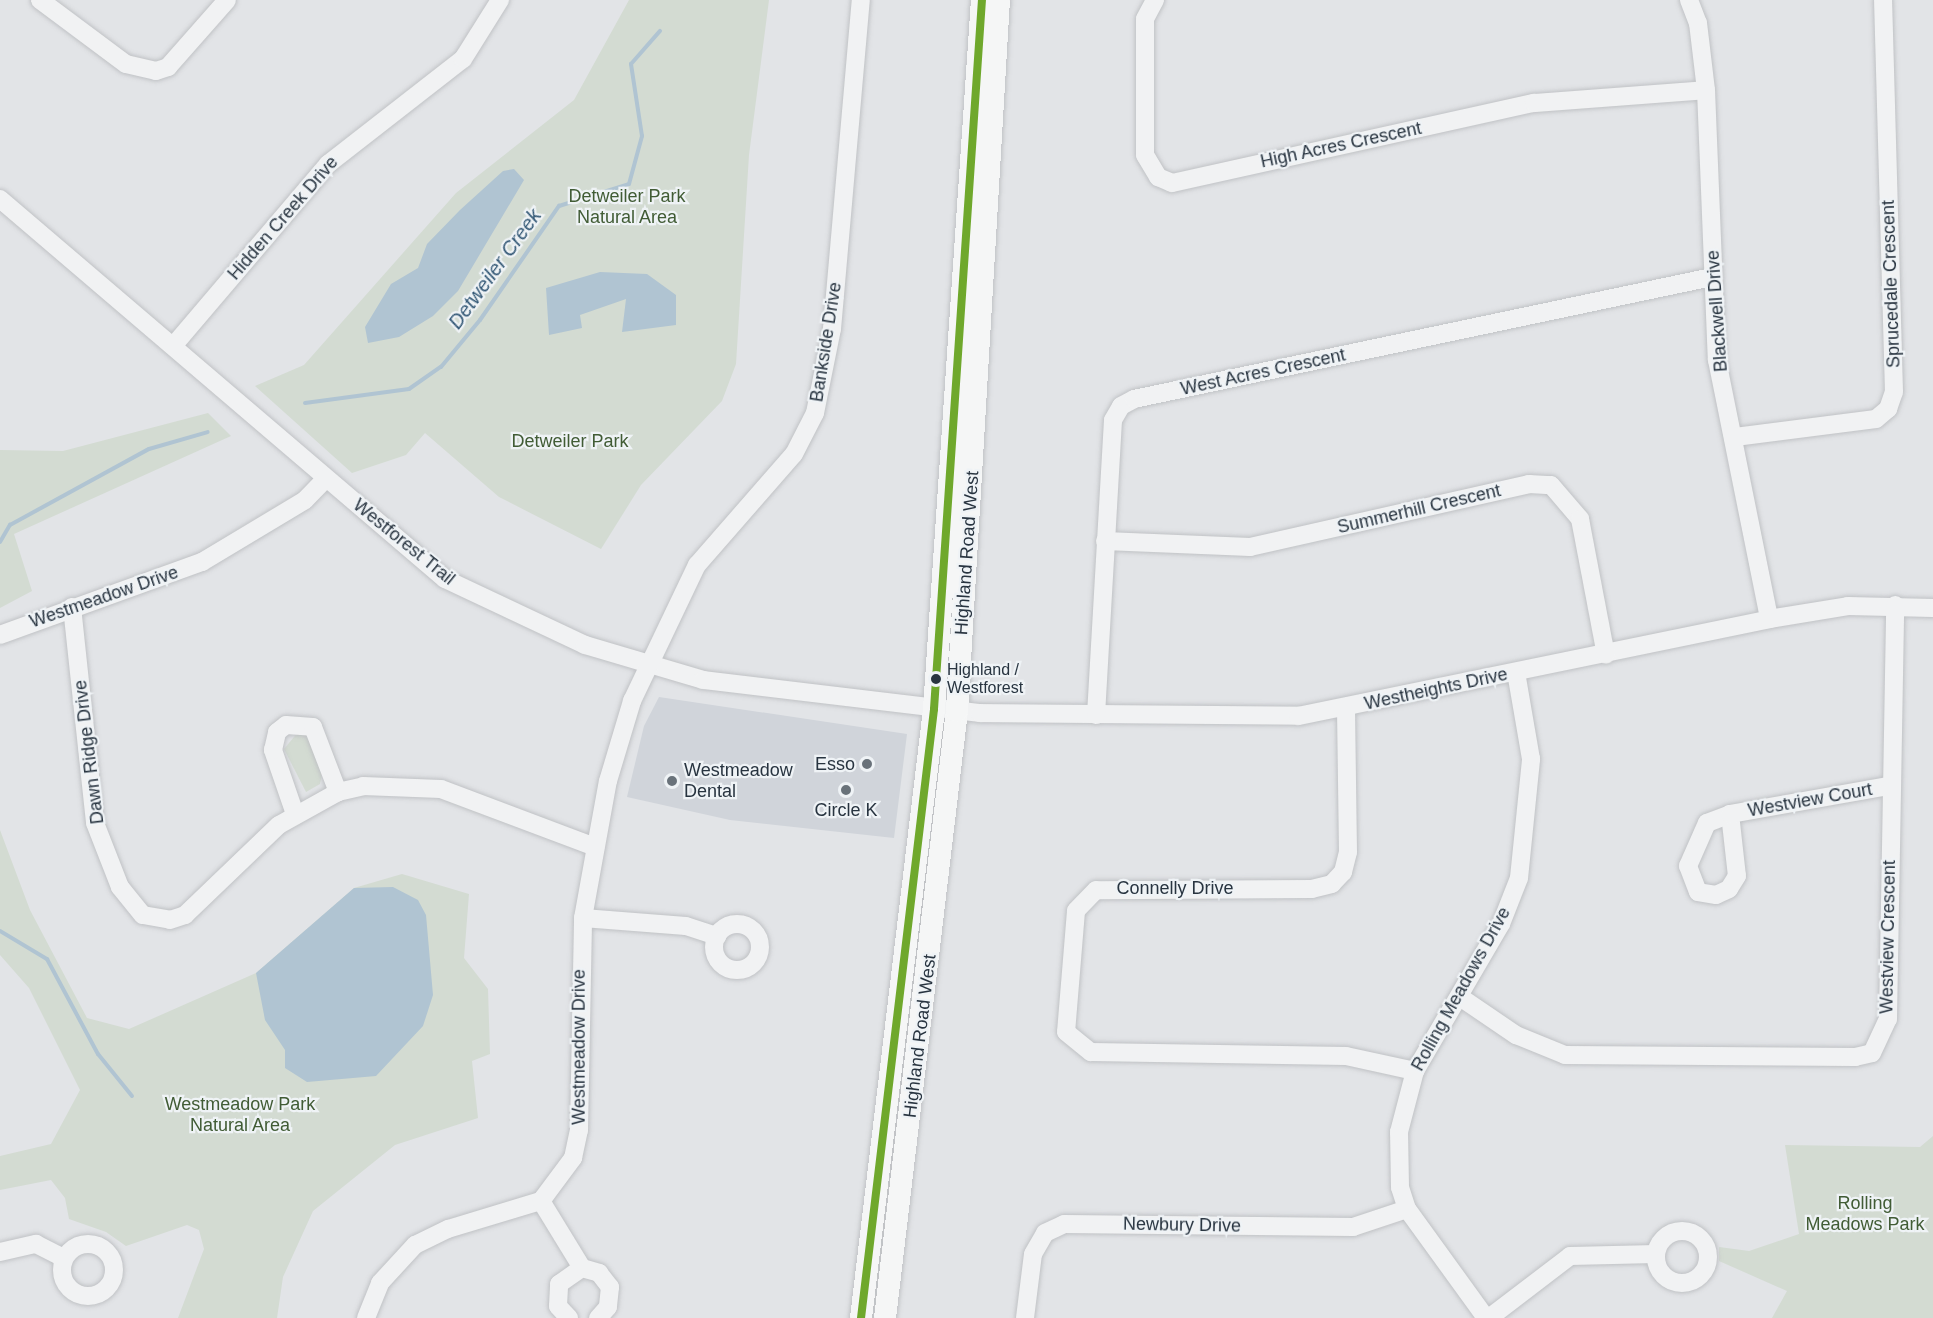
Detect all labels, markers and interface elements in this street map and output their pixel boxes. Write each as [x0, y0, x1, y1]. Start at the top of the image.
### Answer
street label: High Acres Crescent [1258, 117, 1424, 173]
street label: Hidden Creek Drive [223, 152, 343, 284]
park label: Detweiler Park Natural Area [568, 186, 686, 228]
street label: Sprucedale Crescent [1877, 200, 1905, 368]
water label: Detweiler Creek [443, 204, 547, 334]
street label: Blackwell Drive [1702, 249, 1732, 373]
street label: Bankside Drive [806, 281, 846, 403]
street label: West Acres Crescent [1178, 344, 1348, 400]
park label: Detweiler Park [511, 430, 629, 452]
street label: Highland Road West [950, 470, 984, 636]
street label: Summerhill Crescent [1335, 480, 1503, 538]
street label: Westforest Trail [349, 494, 459, 590]
street label: Westmeadow Drive [27, 561, 181, 633]
place label: Highland / Westforest [947, 660, 1023, 698]
street label: Westheights Drive [1362, 663, 1510, 715]
marker: Highland / Westforest [930, 673, 942, 685]
street label: Dawn Ridge Drive [69, 679, 109, 825]
place label: Esso [815, 753, 855, 775]
marker: Esso [860, 757, 874, 771]
place label: Westmeadow Dental [684, 760, 793, 802]
marker: Westmeadow Dental [665, 774, 679, 788]
street label: Westview Court [1746, 778, 1874, 822]
marker: Circle K [839, 783, 853, 797]
place label: Circle K [814, 799, 878, 821]
street label: Westview Crescent [1876, 860, 1900, 1014]
street label: Connelly Drive [1116, 877, 1234, 899]
street label: Rolling Meadows Drive [1407, 903, 1515, 1075]
street label: Highland Road West [899, 953, 941, 1119]
street label: Westmeadow Drive [568, 969, 590, 1125]
park label: Westmeadow Park Natural Area [165, 1094, 315, 1136]
park label: Rolling Meadows Park [1805, 1193, 1925, 1236]
street label: Newbury Drive [1123, 1213, 1241, 1237]

